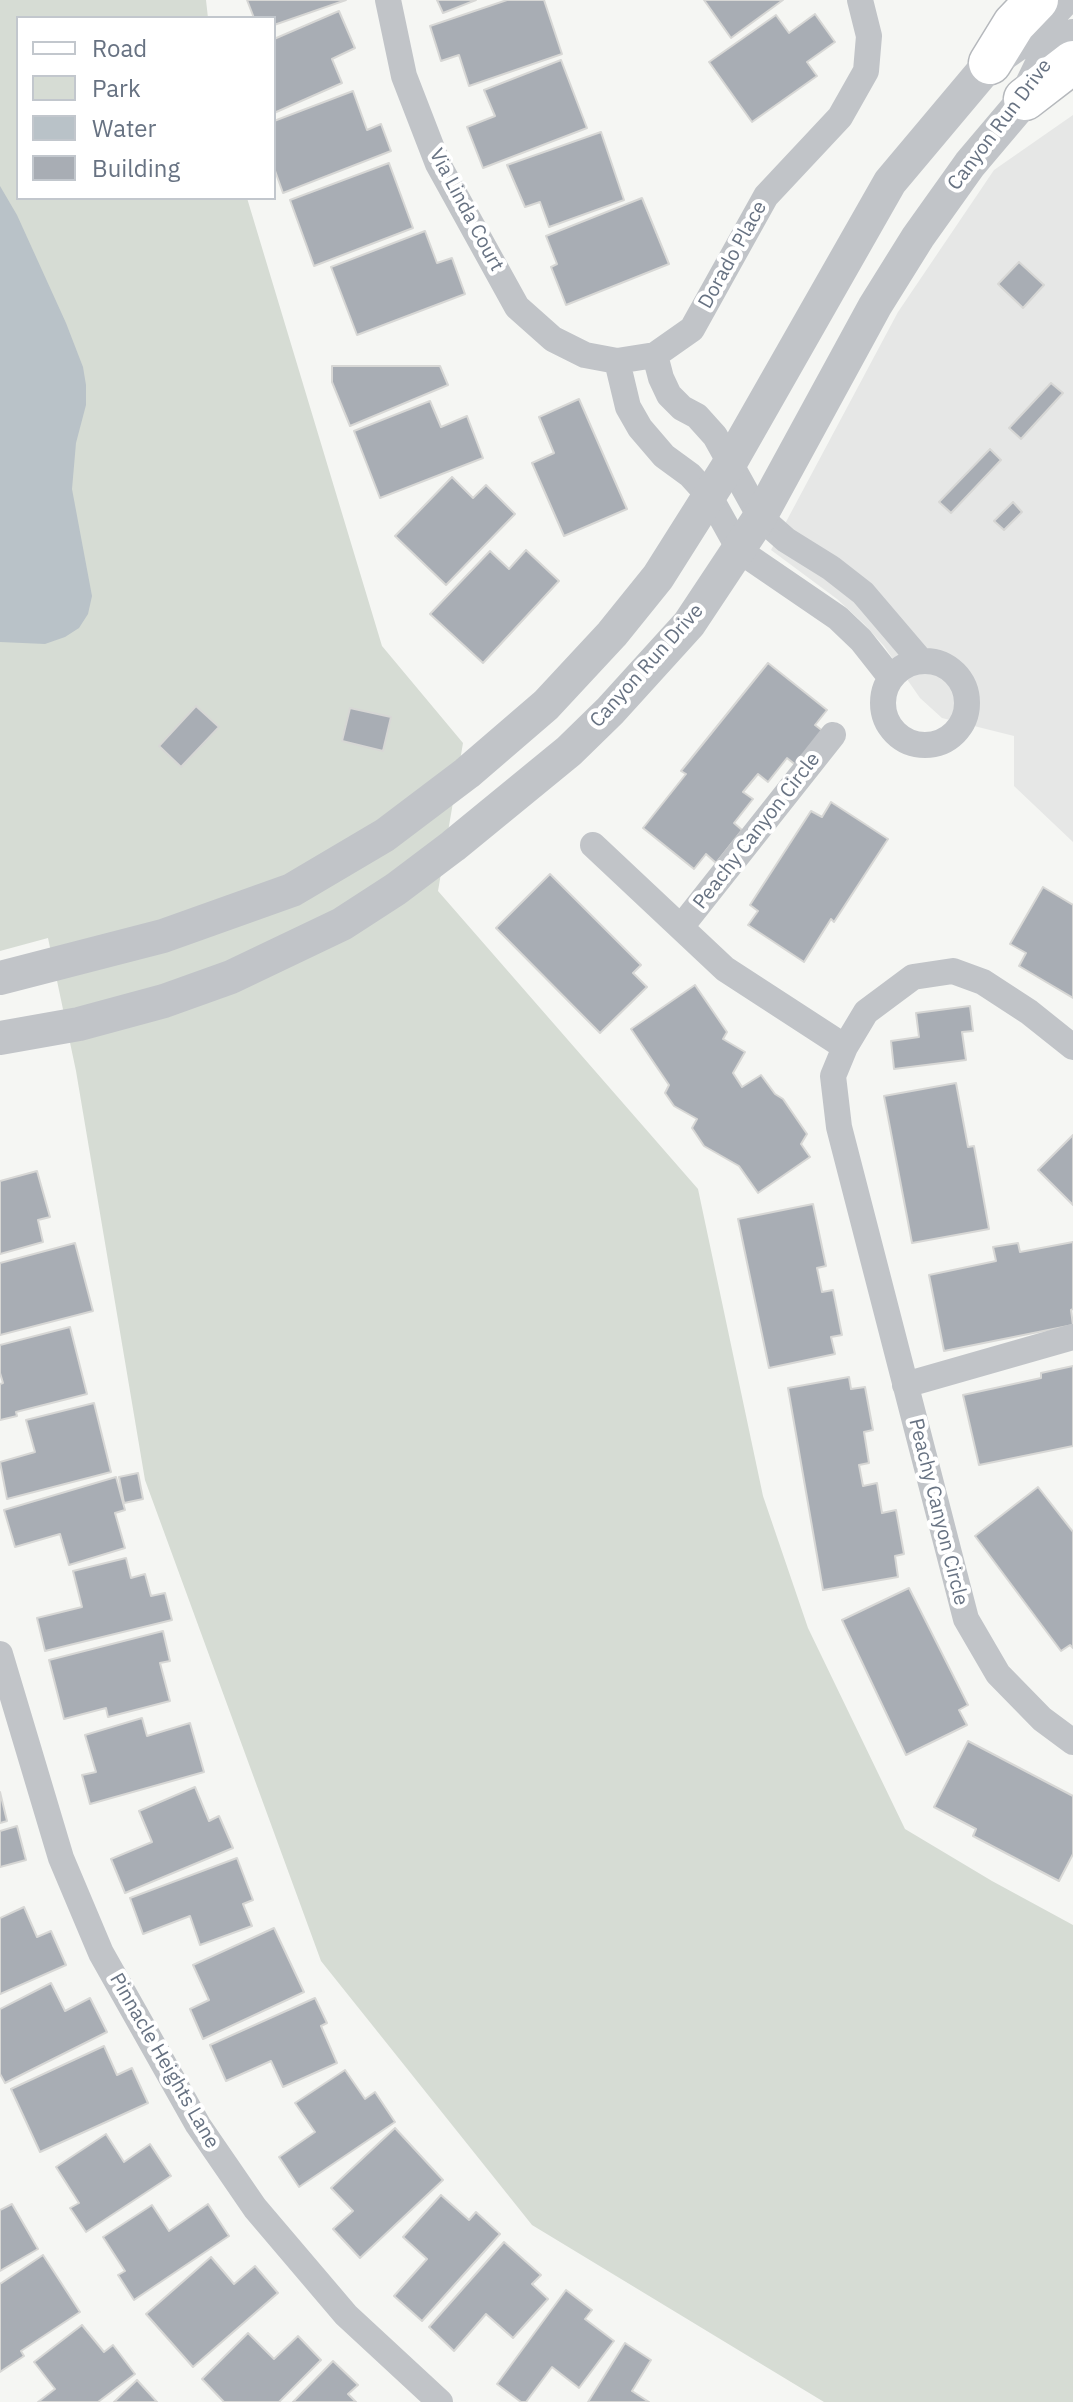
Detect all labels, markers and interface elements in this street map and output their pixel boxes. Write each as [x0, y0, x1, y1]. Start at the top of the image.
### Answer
legend [16, 16, 276, 200]
text: Road [92, 32, 147, 64]
street label: Canyon Run Drive [943, 55, 1057, 195]
text: Park [92, 72, 141, 104]
text: Water [92, 112, 156, 144]
street label: Via Linda Court [424, 145, 508, 275]
text: Building [92, 152, 180, 184]
street label: Dorado Place [694, 197, 772, 313]
street label: Canyon Run Drive [585, 599, 709, 733]
street label: Peachy Canyon Circle [688, 748, 826, 914]
street label: Peachy Canyon Circle [903, 1416, 973, 1608]
street label: Pinnacle Heights Lane [104, 1969, 224, 2153]

